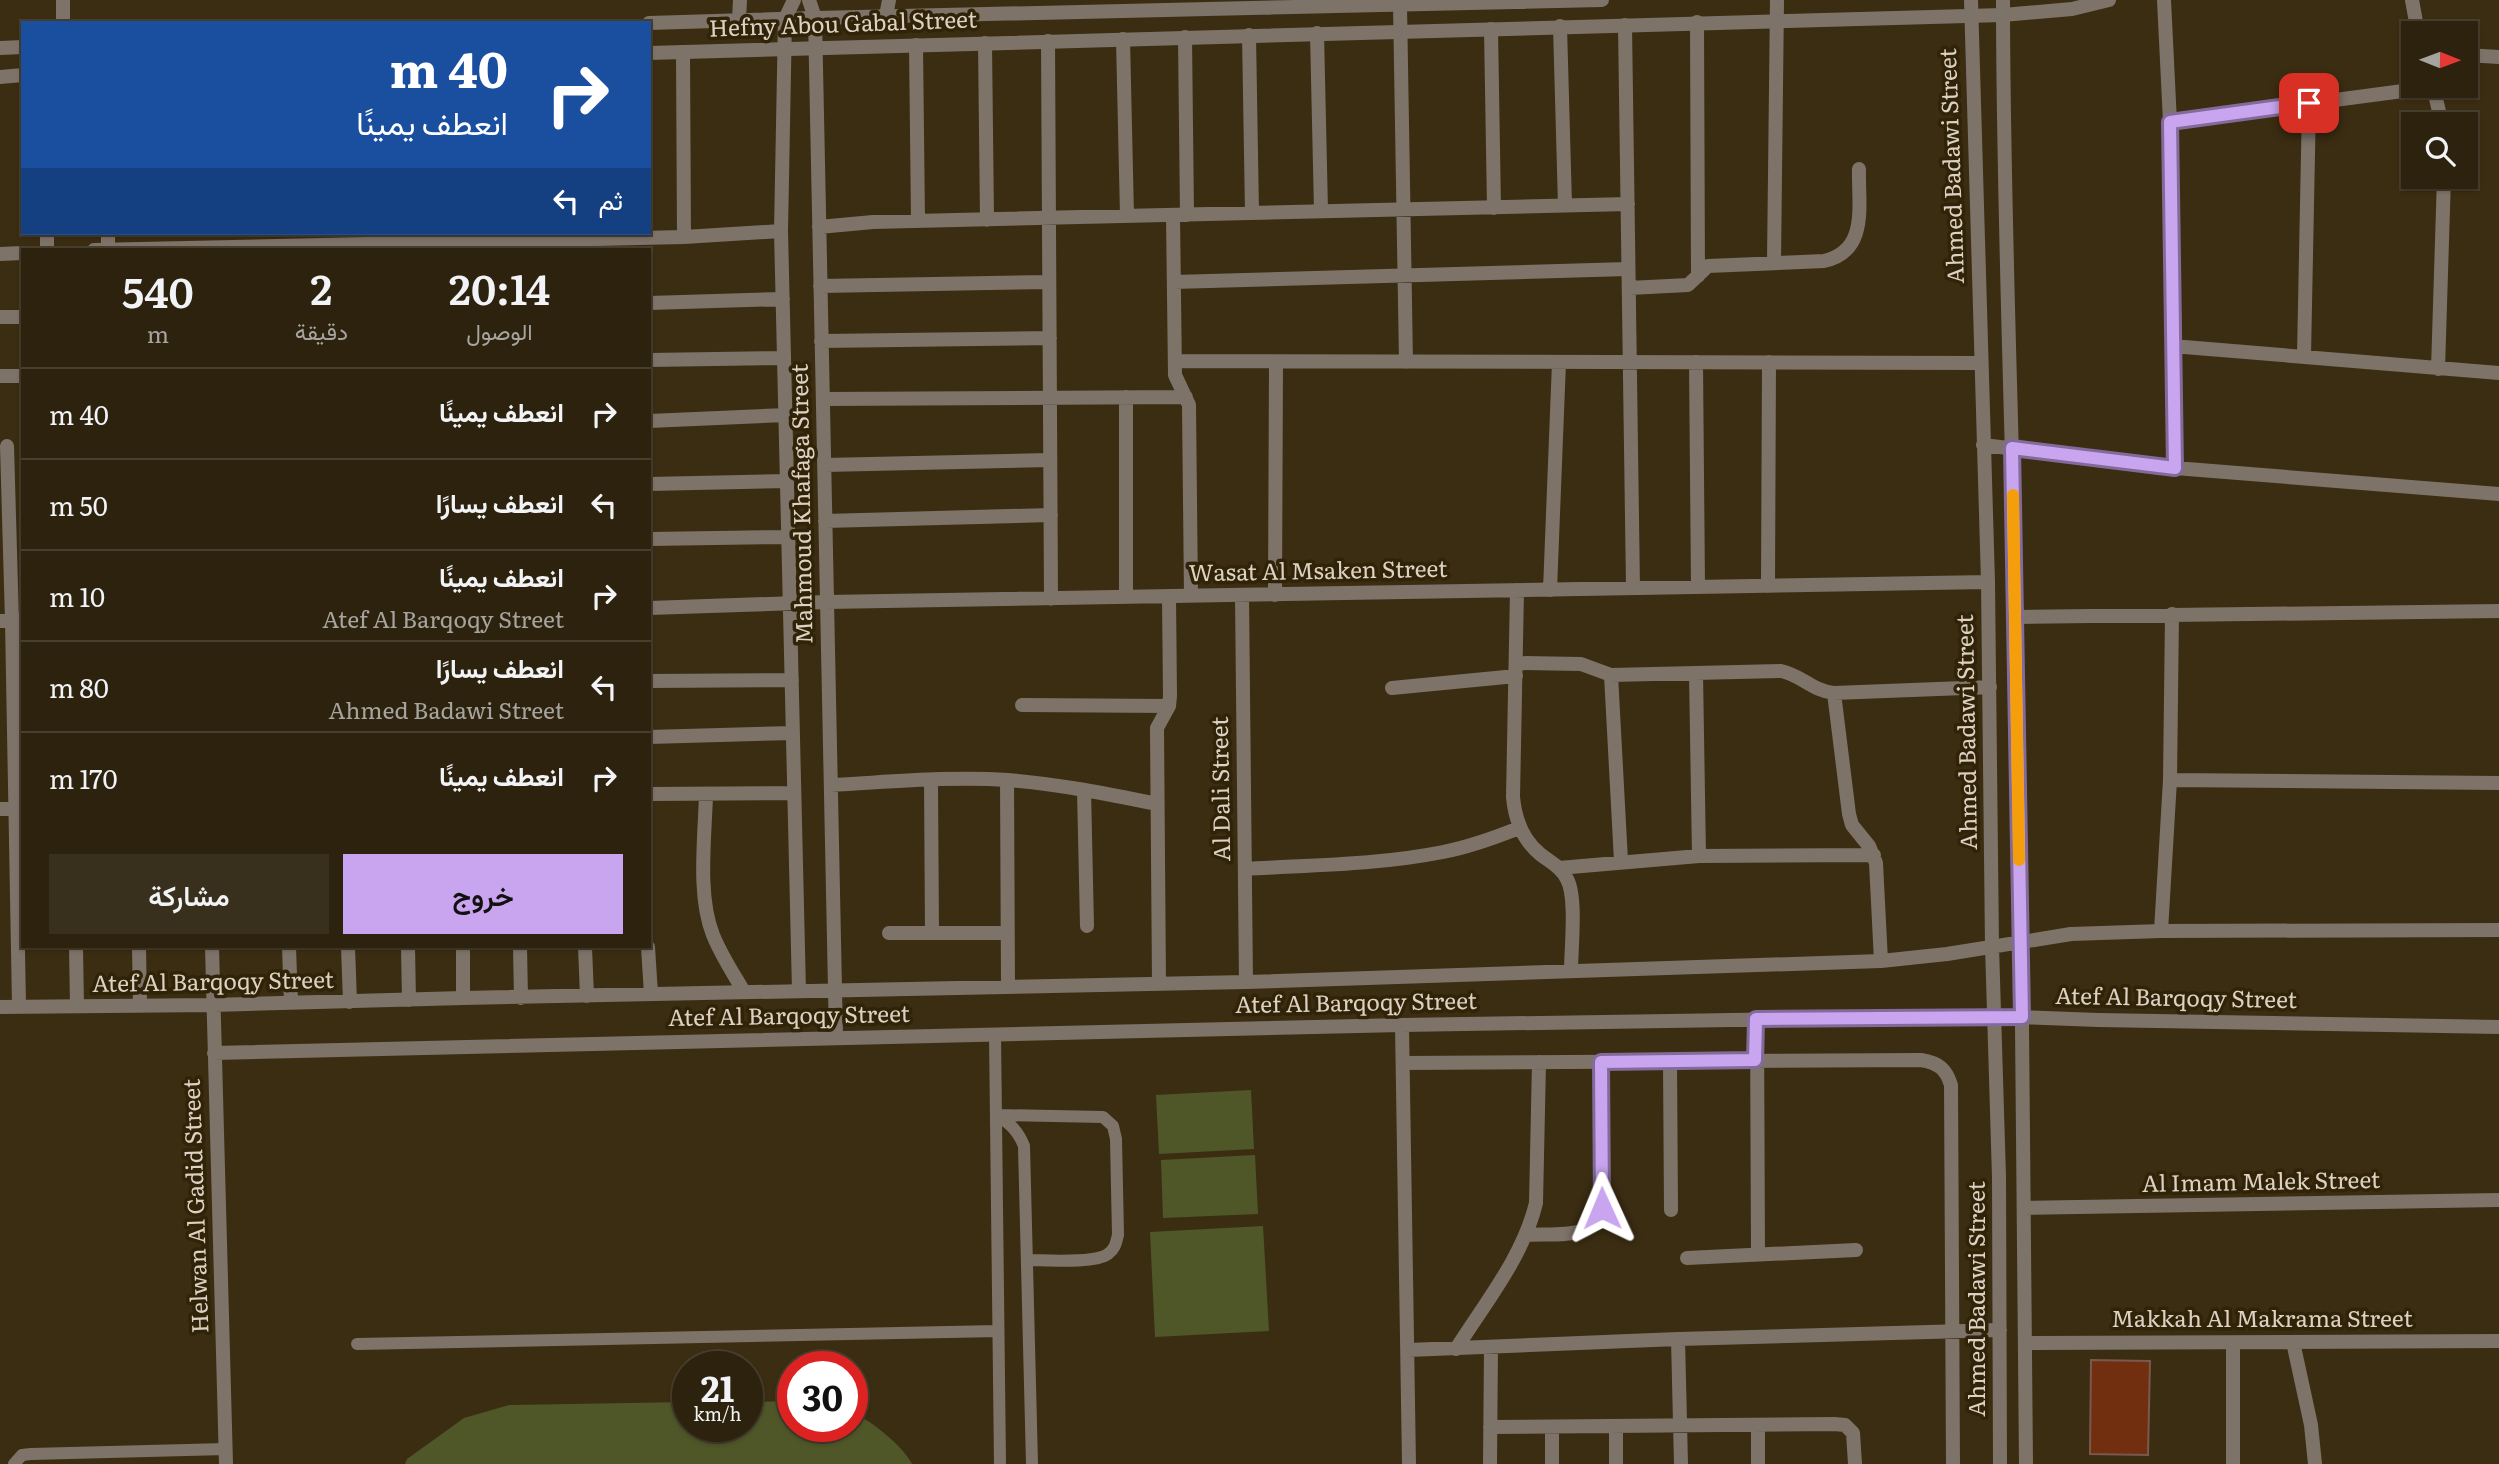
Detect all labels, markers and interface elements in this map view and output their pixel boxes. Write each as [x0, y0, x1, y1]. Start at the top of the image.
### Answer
street label: Hefny Abou Gabal Street [708, 0, 978, 44]
north arrow [2401, 21, 2478, 98]
map controls [2401, 21, 2478, 189]
text: 40 m [390, 30, 508, 103]
street label: Ahmed Badawi Street [1929, 47, 1971, 284]
icon: right [532, 49, 623, 140]
pin [2279, 73, 2339, 133]
icon: arrive [2290, 84, 2328, 122]
text: انعطف يمينًا [356, 97, 508, 145]
button: search [2401, 112, 2478, 189]
text: ثم [599, 179, 623, 218]
icon: left [547, 182, 585, 220]
text: 2 [310, 256, 332, 318]
text: 20:14 [449, 256, 550, 318]
text: 540 [122, 259, 194, 321]
text: دقيقة [295, 313, 348, 347]
text: الوصول [466, 313, 533, 347]
text: m [147, 316, 169, 350]
street label: Mahmoud Khafaga Street [781, 363, 819, 644]
text: انعطف يمينًا [439, 391, 564, 430]
text: 40 m [49, 394, 109, 433]
icon: right [585, 395, 623, 433]
text: انعطف يسارًا [436, 482, 564, 521]
text: 50 m [49, 485, 108, 524]
icon: left [585, 486, 623, 524]
street label: Wasat Al Msaken Street [1188, 550, 1448, 588]
text: انعطف يمينًا [439, 556, 564, 595]
text: 10 m [49, 576, 105, 615]
icon: right [585, 577, 623, 615]
text: Atef Al Barqoqy Street [322, 601, 564, 635]
street label: Ahmed Badawi Street [1946, 613, 1984, 850]
text: انعطف يسارًا [436, 647, 564, 686]
text: 80 m [49, 667, 109, 706]
icon: left [585, 668, 623, 706]
text: Ahmed Badawi Street [328, 692, 564, 726]
street label: Al Dali Street [1201, 716, 1237, 862]
text: انعطف يمينًا [439, 755, 564, 794]
text: 170 m [49, 758, 117, 797]
icon: right [585, 759, 623, 797]
button: مشاركة [49, 854, 329, 934]
button: خروج [343, 854, 623, 934]
street label: Atef Al Barqoqy Street [92, 961, 335, 999]
street label: Atef Al Barqoqy Street [2055, 977, 2298, 1015]
street label: Atef Al Barqoqy Street [1235, 982, 1478, 1020]
street label: Atef Al Barqoqy Street [668, 995, 911, 1033]
street label: Helwan Al Gadid Street [173, 1078, 215, 1334]
street label: Al Imam Malek Street [2141, 1161, 2381, 1199]
position arrow [1565, 1171, 1639, 1245]
street label: Ahmed Badawi Street [1958, 1180, 1992, 1417]
street label: Makkah Al Makrama Street [2111, 1300, 2413, 1334]
speed limit sign: 30 [777, 1351, 868, 1442]
text: 21 [701, 1361, 734, 1413]
text: km/h [694, 1400, 741, 1427]

